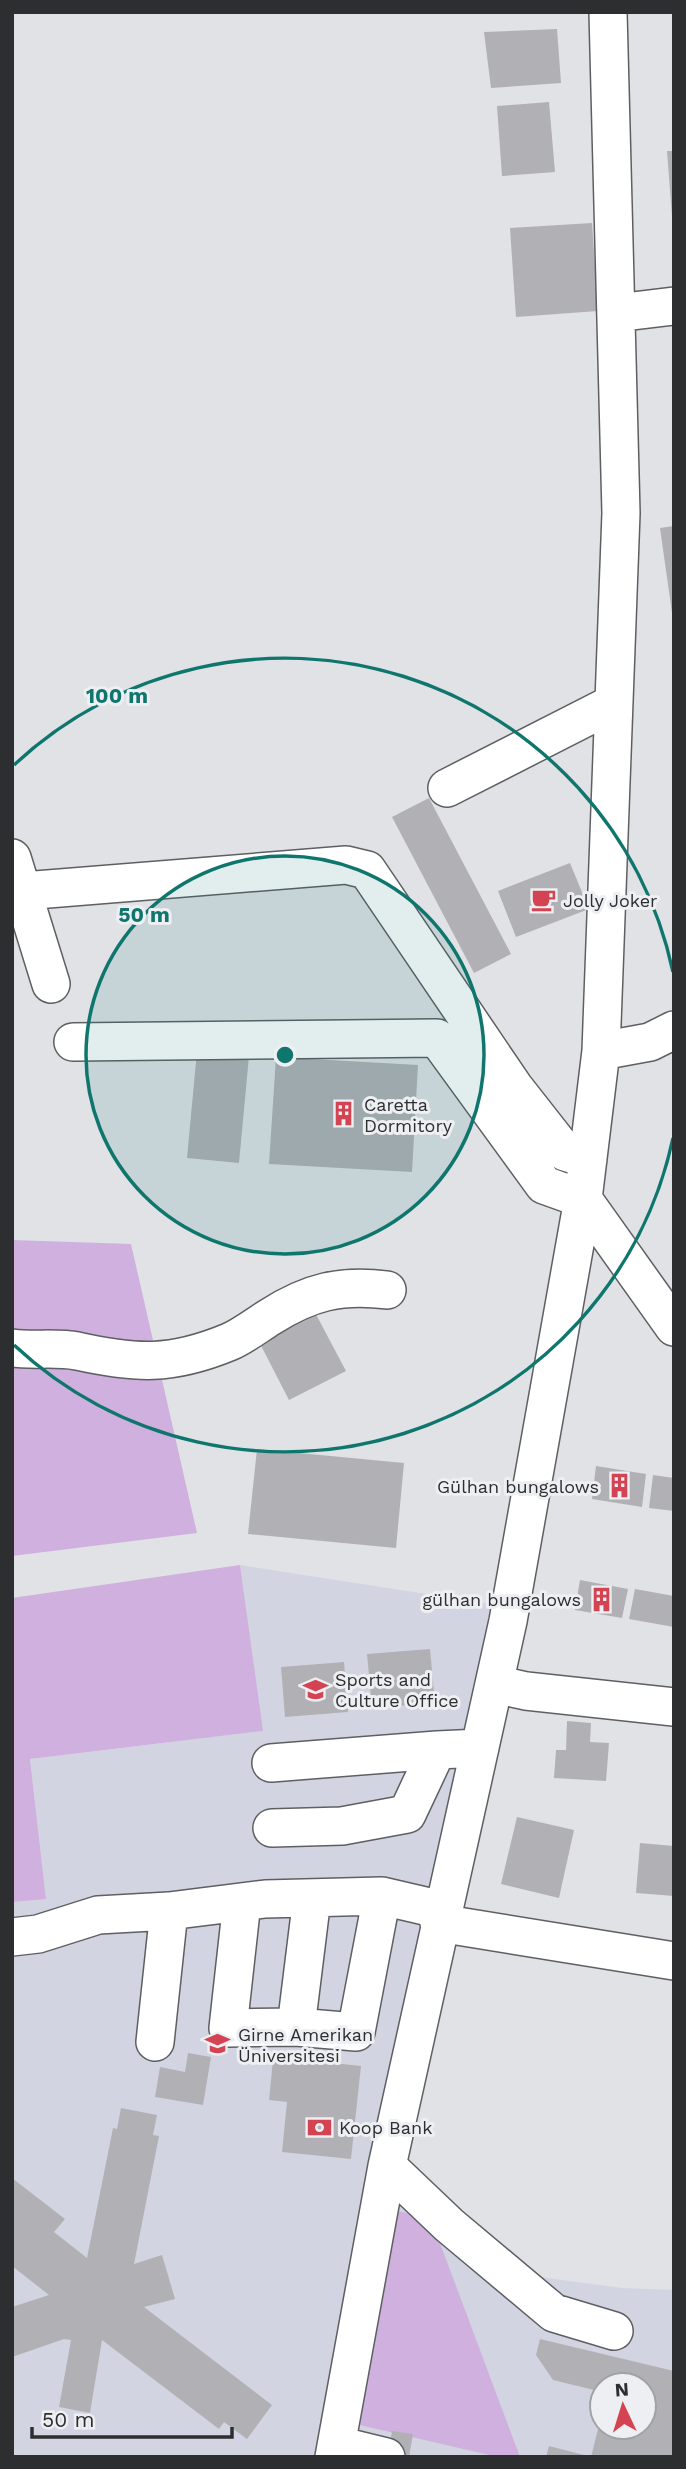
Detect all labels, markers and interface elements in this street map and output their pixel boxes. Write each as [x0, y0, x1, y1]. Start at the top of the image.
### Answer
text: 100 m [86, 683, 148, 708]
cafe icon: Jolly Joker [529, 886, 557, 914]
place label: Jolly Joker [563, 890, 657, 911]
text: 50 m [118, 902, 170, 927]
centre of rings [273, 1043, 297, 1067]
place label: Caretta Dormitory [364, 1094, 453, 1136]
building icon: Caretta Dormitory [330, 1100, 358, 1128]
building icon: Gülhan bungalows [605, 1472, 633, 1500]
place label: Gülhan bungalows [437, 1476, 599, 1497]
building icon: gülhan bungalows [587, 1585, 615, 1613]
place label: gülhan bungalows [423, 1589, 581, 1610]
place label: Sports and Culture Office [335, 1669, 459, 1711]
school or university icon: Sports and Culture Office [301, 1675, 329, 1703]
place label: Girne Amerikan Üniversitesi [238, 2024, 373, 2066]
school or university icon: Girne Amerikan Üniversitesi [204, 2030, 232, 2058]
bank icon: Koop Bank [305, 2113, 333, 2141]
place label: Koop Bank [339, 2117, 432, 2138]
north arrow [588, 2371, 658, 2441]
text: N [614, 2378, 630, 2402]
scale bar [32, 2396, 231, 2440]
text: 50 m [42, 2407, 94, 2432]

